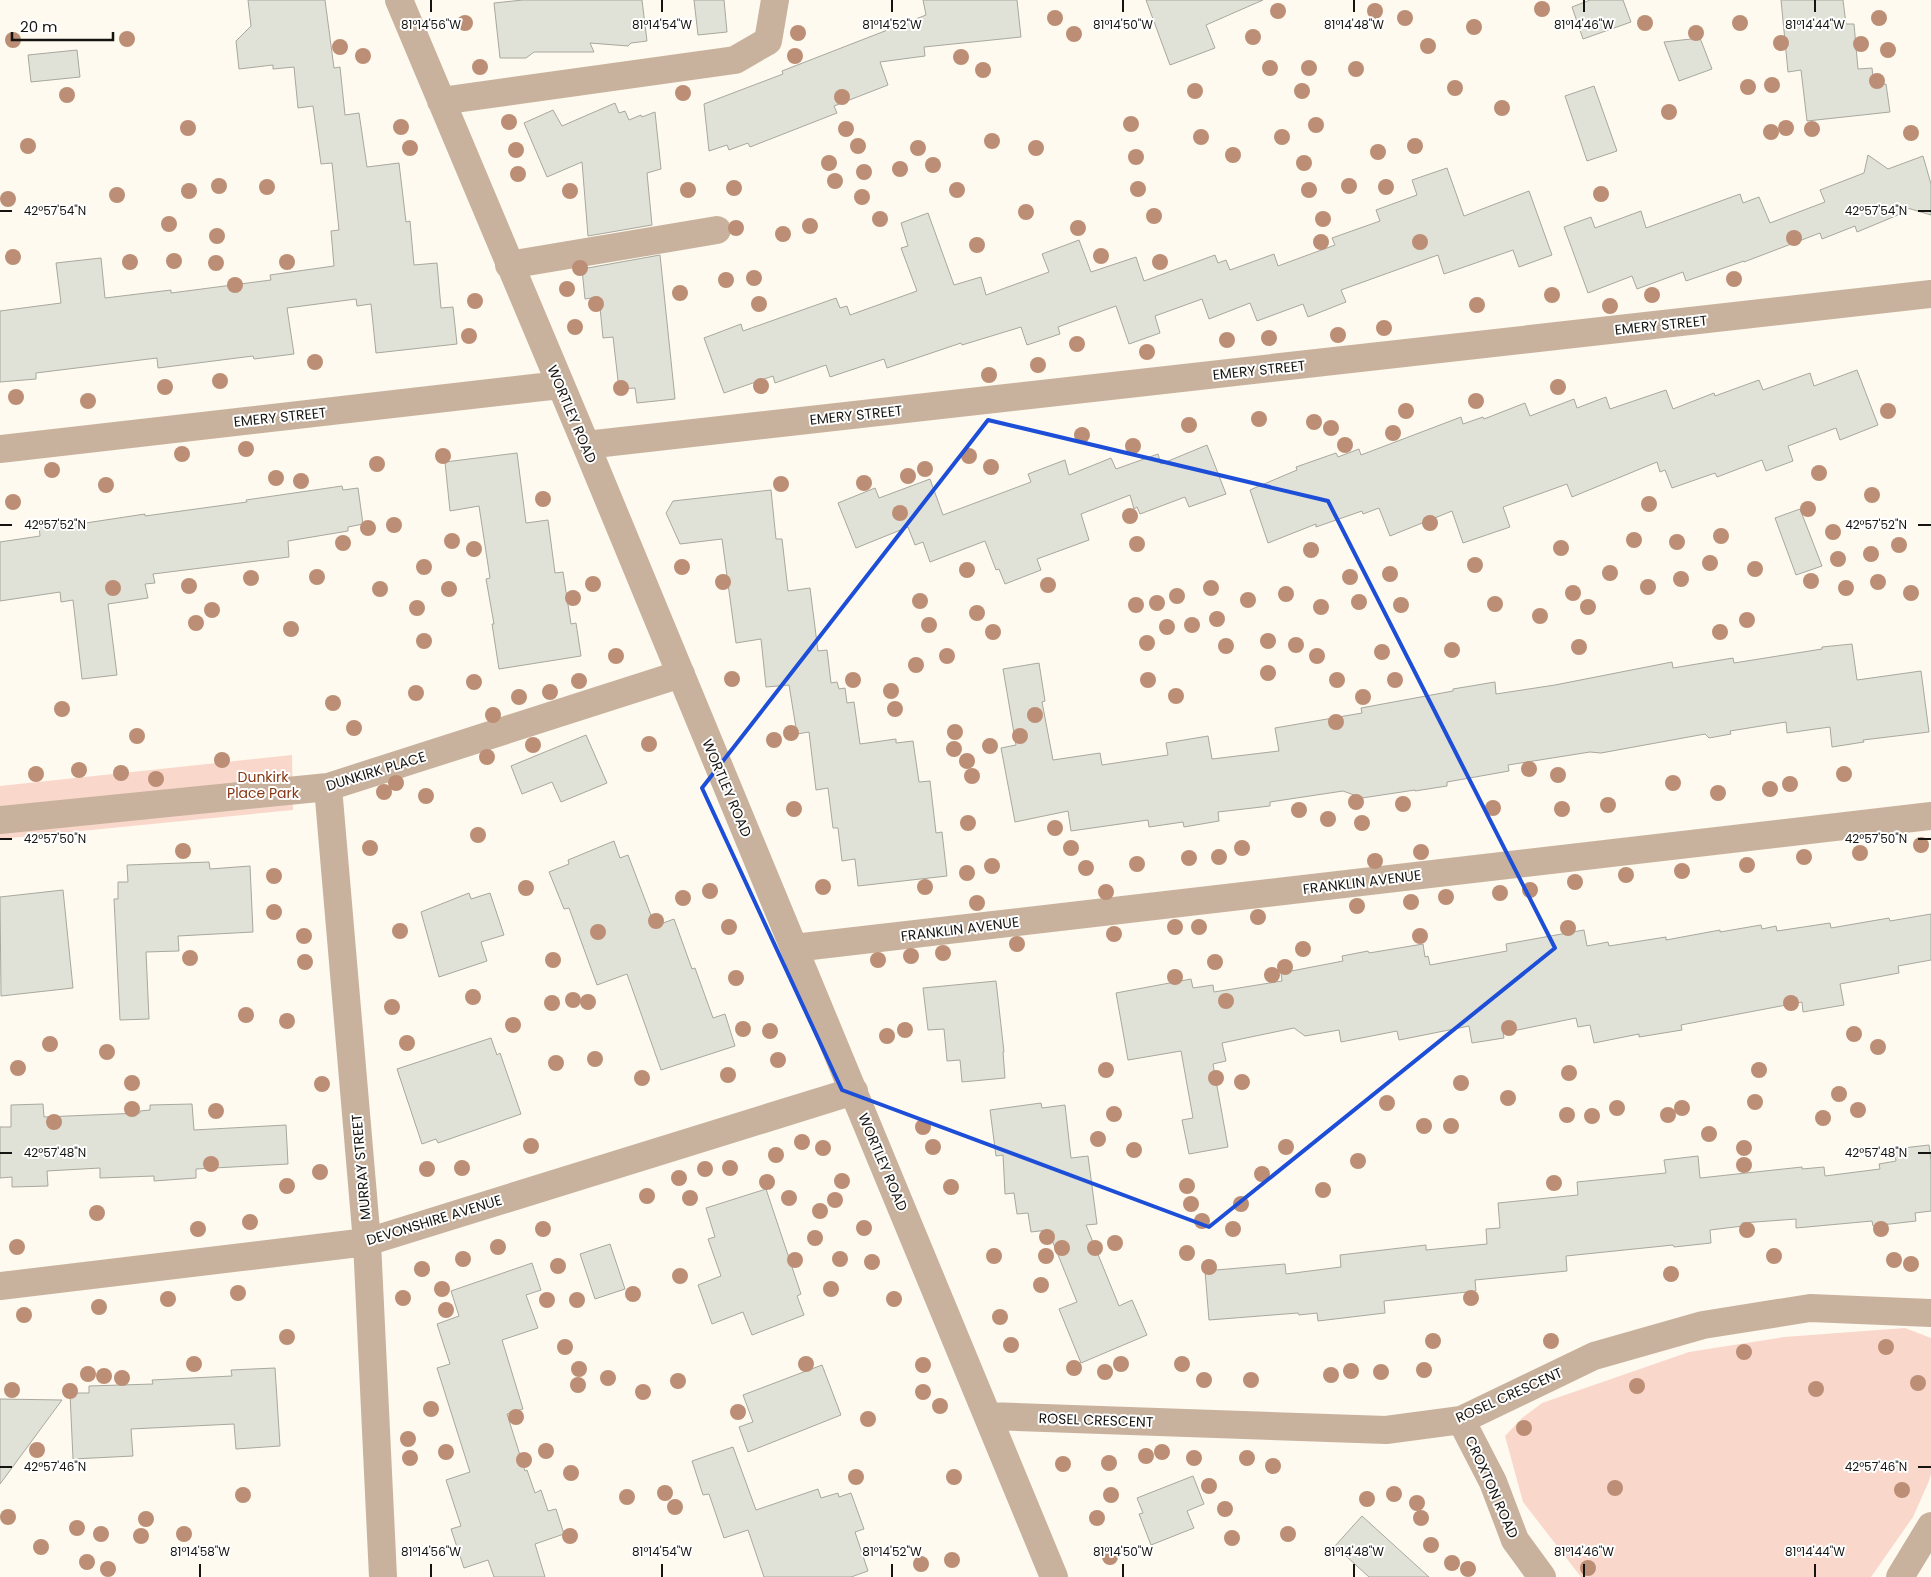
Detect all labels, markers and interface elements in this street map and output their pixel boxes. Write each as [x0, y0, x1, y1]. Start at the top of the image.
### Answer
scale bar [12, 10, 114, 42]
text: 20 m [20, 16, 58, 37]
text: 81°14'56"W [401, 16, 461, 33]
text: 81°14'54"W [632, 16, 692, 33]
text: 81°14'52"W [862, 16, 922, 33]
text: 81°14'50"W [1093, 16, 1153, 33]
text: 81°14'48"W [1324, 16, 1384, 33]
text: 81°14'46"W [1554, 16, 1614, 33]
text: 81°14'44"W [1785, 16, 1845, 33]
text: 42°57'54"N [24, 202, 86, 219]
text: 42°57'54"N [1845, 202, 1907, 219]
street label: EMERY STREET [1614, 310, 1709, 340]
street label: EMERY STREET [1212, 355, 1307, 385]
street label: WORTLEY ROAD [542, 362, 602, 466]
street label: EMERY STREET [809, 400, 904, 430]
street label: EMERY STREET [233, 402, 328, 432]
text: 42°57'52"N [24, 516, 86, 533]
text: 42°57'52"N [1845, 516, 1907, 533]
street label: WORTLEY ROAD [697, 736, 757, 840]
street label: DUNKIRK PLACE [324, 746, 428, 796]
park label: Dunkirk Place Park [227, 767, 300, 803]
text: 42°57'50"N [24, 830, 86, 847]
text: 42°57'50"N [1845, 830, 1907, 847]
street label: FRANKLIN AVENUE [1302, 865, 1422, 899]
street label: FRANKLIN AVENUE [900, 912, 1020, 946]
street label: WORTLEY ROAD [853, 1110, 913, 1214]
street label: MURRAY STREET [346, 1113, 376, 1221]
text: 42°57'48"N [24, 1144, 86, 1161]
text: 42°57'48"N [1845, 1144, 1907, 1161]
street label: DEVONSHIRE AVENUE [364, 1190, 504, 1250]
street label: ROSEL CRESCENT [1452, 1362, 1566, 1427]
street label: ROSEL CRESCENT [1038, 1408, 1154, 1432]
street label: CROXTON ROAD [1460, 1433, 1524, 1541]
text: 42°57'46"N [24, 1458, 86, 1475]
text: 42°57'46"N [1845, 1458, 1907, 1475]
text: 81°14'58"W [170, 1543, 230, 1560]
text: 81°14'56"W [401, 1543, 461, 1560]
text: 81°14'54"W [632, 1543, 692, 1560]
text: 81°14'52"W [862, 1543, 922, 1560]
text: 81°14'50"W [1093, 1543, 1153, 1560]
text: 81°14'48"W [1324, 1543, 1384, 1560]
text: 81°14'46"W [1554, 1543, 1614, 1560]
text: 81°14'44"W [1785, 1543, 1845, 1560]

